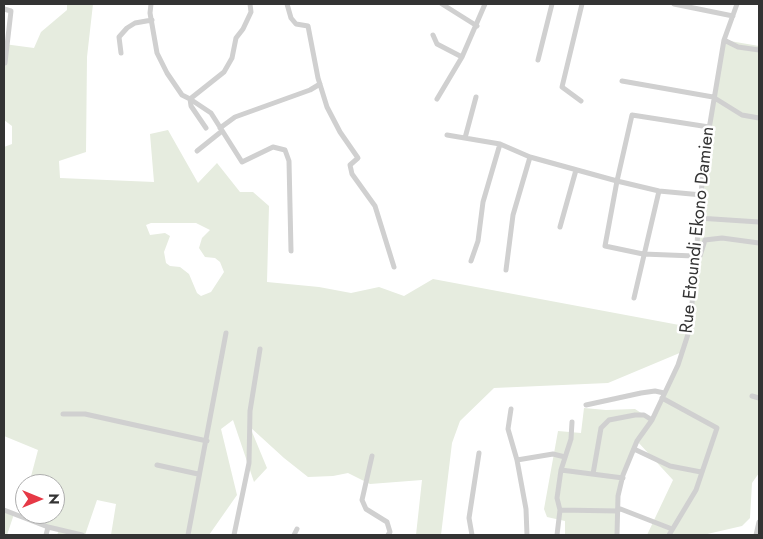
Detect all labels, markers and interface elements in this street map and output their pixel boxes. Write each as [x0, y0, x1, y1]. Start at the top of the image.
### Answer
street label: Rue Etoundi Ekono Damien [676, 125, 720, 335]
north arrow [15, 474, 65, 524]
text: N [44, 493, 64, 505]

